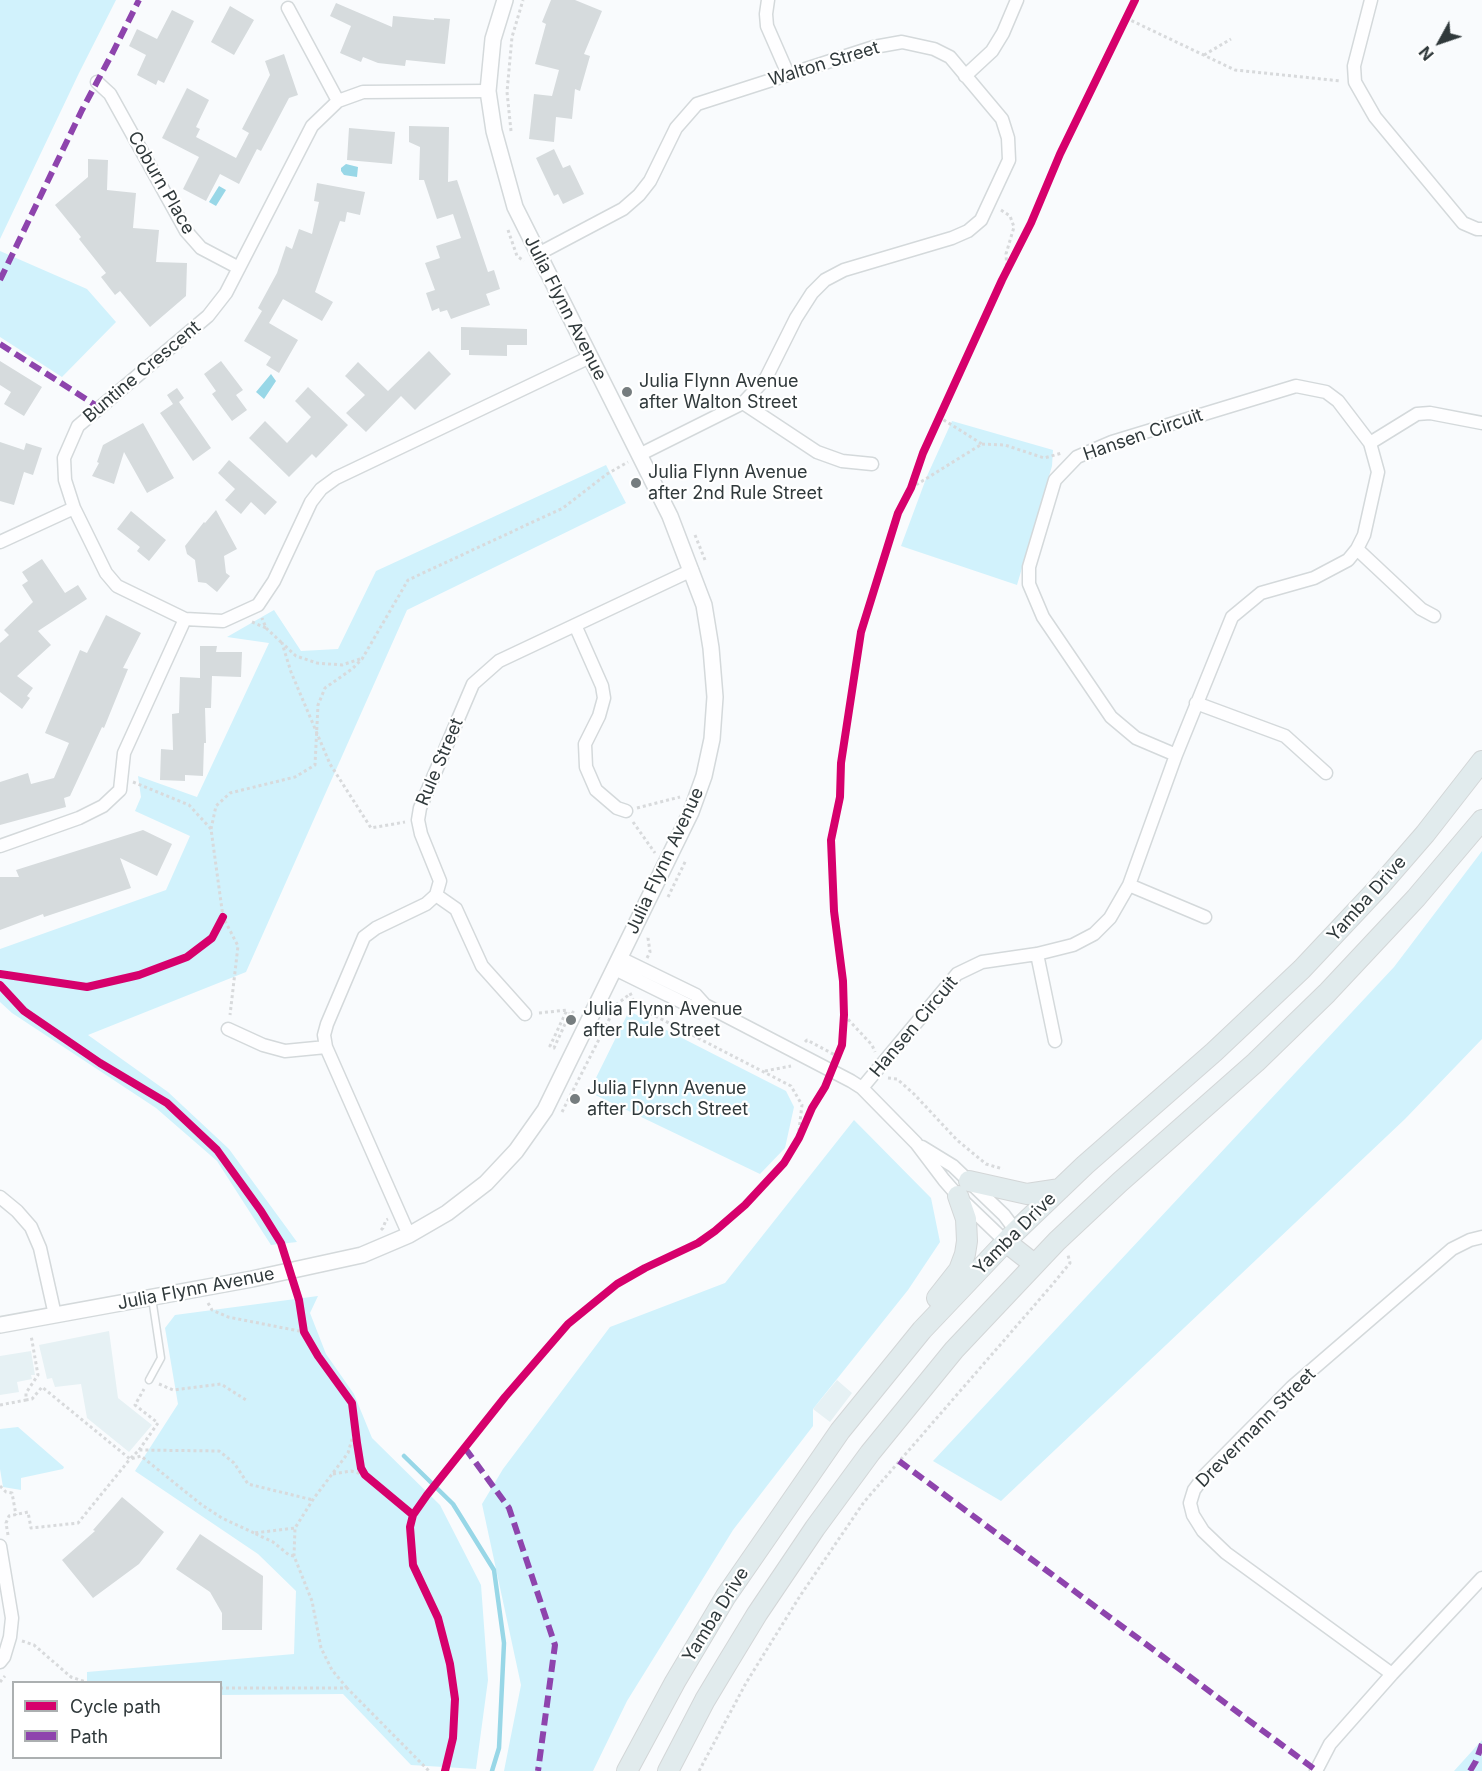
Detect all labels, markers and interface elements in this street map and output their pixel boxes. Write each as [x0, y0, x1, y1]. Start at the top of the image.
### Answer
north arrow [1410, 12, 1470, 72]
street label: Walton Street [766, 37, 882, 91]
text: N [1415, 42, 1438, 65]
street label: Coburn Place [123, 128, 199, 238]
street label: Julia Flynn Avenue [519, 232, 611, 384]
street label: Buntine Crescent [79, 317, 205, 427]
place label: Julia Flynn Avenue after Walton Street [639, 371, 799, 413]
marker: Julia Flynn Avenue after Walton Street [620, 385, 634, 399]
street label: Hansen Circuit [1080, 404, 1206, 466]
place label: Julia Flynn Avenue after 2nd Rule Street [648, 462, 823, 504]
marker: Julia Flynn Avenue after 2nd Rule Street [629, 476, 643, 490]
street label: Rule Street [412, 715, 468, 809]
street label: Julia Flynn Avenue [621, 784, 709, 938]
street label: Yamba Drive [1323, 852, 1411, 946]
street label: Hansen Circuit [866, 972, 962, 1082]
place label: Julia Flynn Avenue after Rule Street [583, 999, 743, 1042]
marker: Julia Flynn Avenue after Rule Street [564, 1013, 578, 1027]
place label: Julia Flynn Avenue after Dorsch Street [587, 1078, 748, 1120]
marker: Julia Flynn Avenue after Dorsch Street [568, 1092, 582, 1106]
street label: Yamba Drive [969, 1188, 1061, 1280]
street label: Julia Flynn Avenue [116, 1263, 276, 1315]
street label: Drevermann Street [1192, 1364, 1320, 1492]
street label: Yamba Drive [678, 1564, 754, 1666]
legend [12, 1681, 222, 1759]
text: Cycle path [70, 1696, 161, 1717]
text: Path [70, 1726, 108, 1747]

